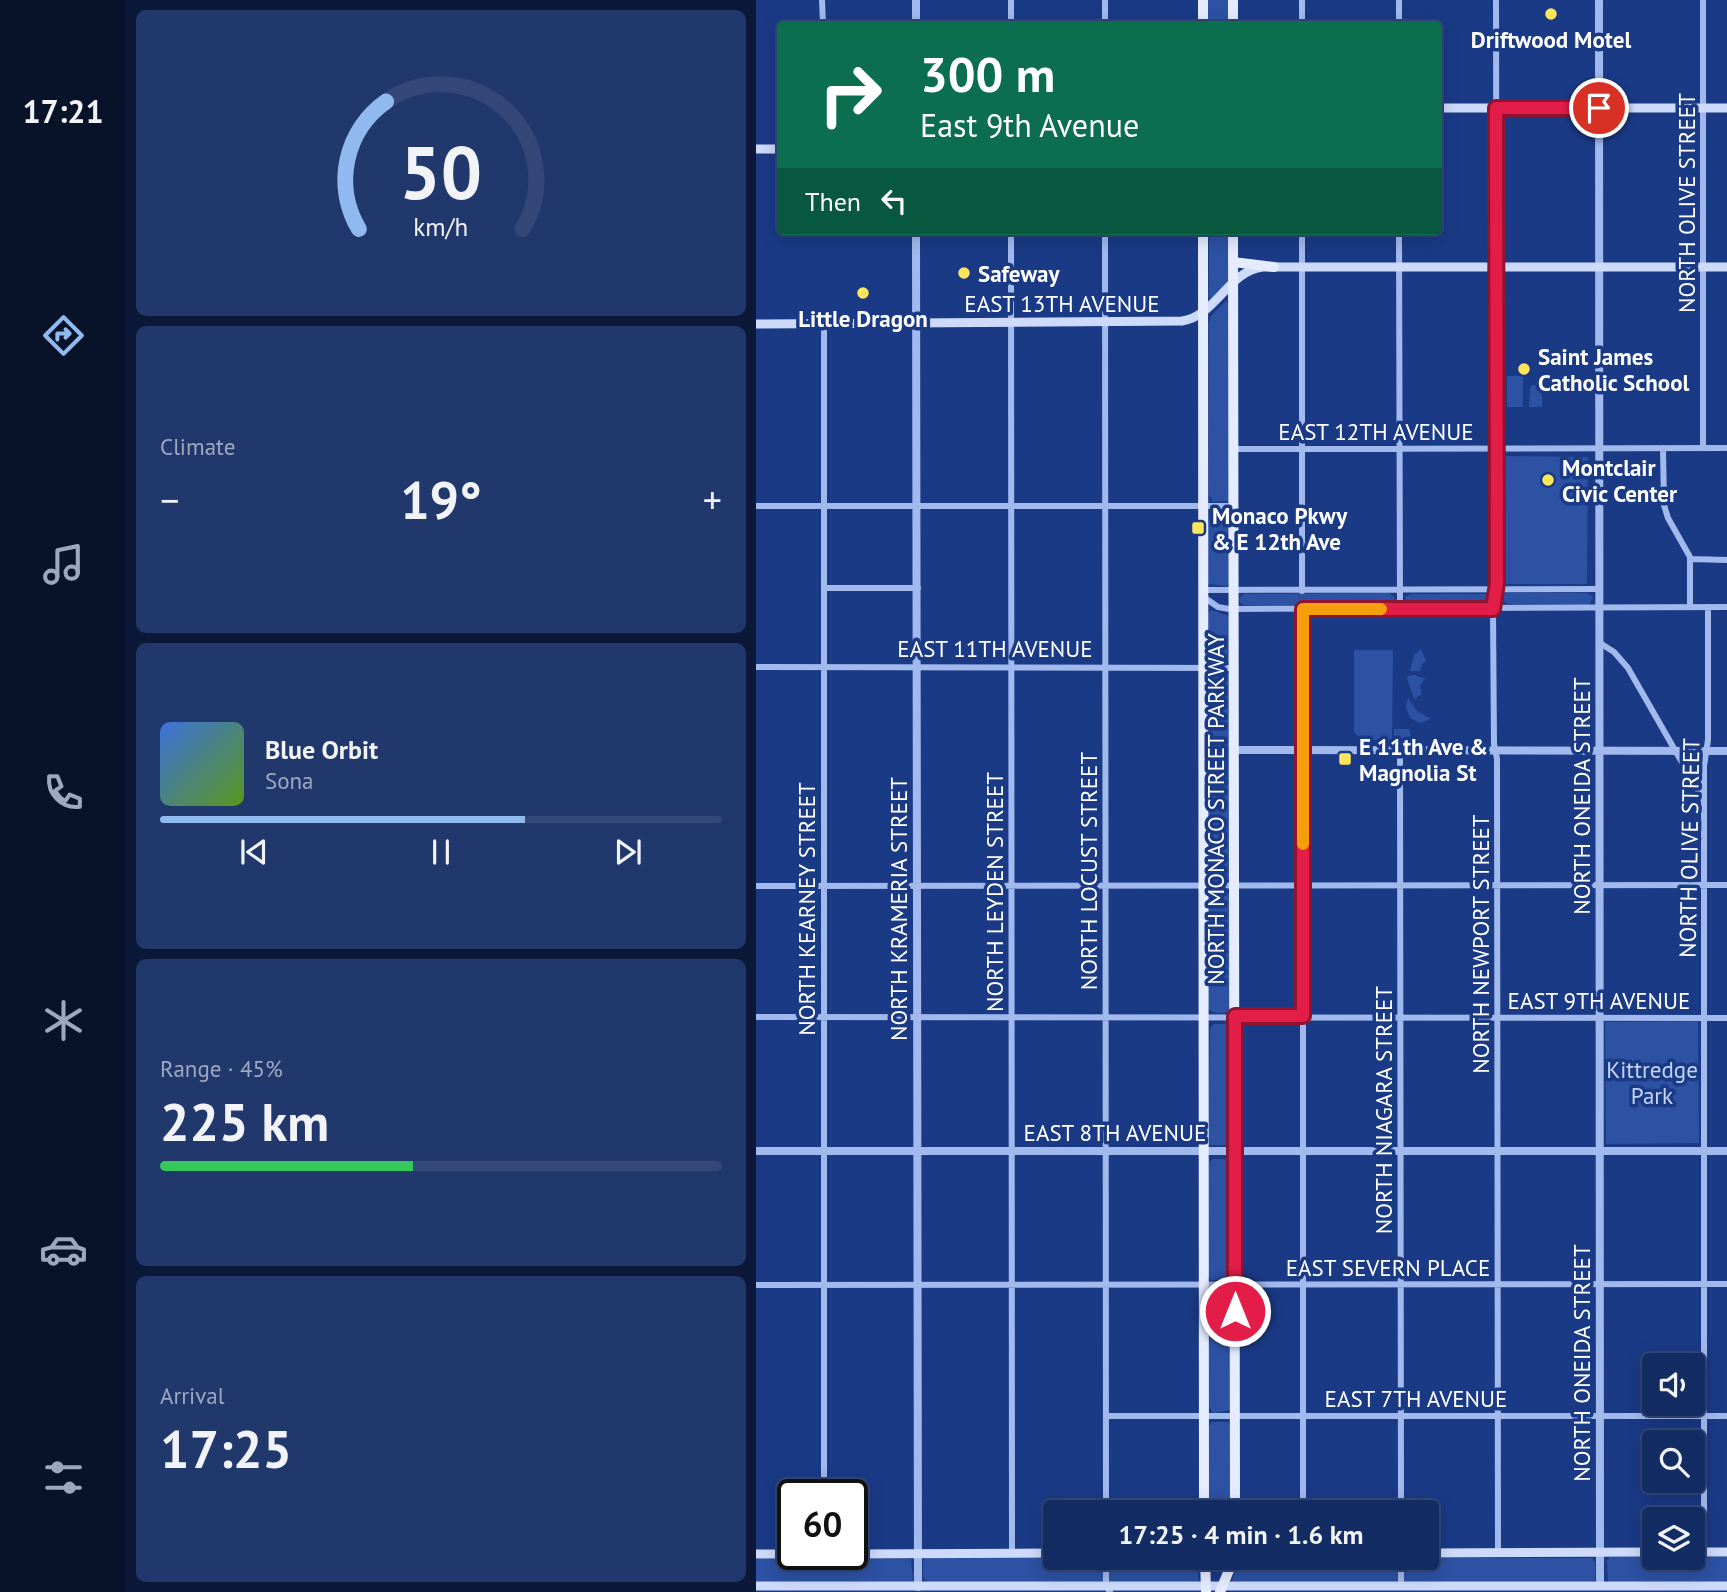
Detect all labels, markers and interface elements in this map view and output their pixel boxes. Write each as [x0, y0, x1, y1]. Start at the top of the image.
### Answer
marker: Driftwood Motel [1543, 6, 1559, 22]
place label: Driftwood Motel [1471, 25, 1631, 54]
text: 300 m [920, 42, 1055, 106]
icon: right [805, 49, 896, 140]
pin [1569, 78, 1629, 138]
icon: arrive [1580, 89, 1618, 127]
text: 17:21 [22, 90, 104, 132]
street label: NORTH OLIVE STREET [1672, 93, 1701, 313]
text: East 9th Avenue [920, 104, 1139, 146]
text: 50 [400, 126, 482, 220]
icon: left [875, 182, 913, 220]
text: Then [805, 185, 861, 218]
text: km/h [414, 211, 468, 243]
place label: Safeway [978, 259, 1060, 288]
marker: Safeway [956, 265, 972, 281]
marker: Little Dragon [855, 285, 871, 301]
street label: EAST 13TH AVENUE [964, 289, 1160, 318]
place label: Little Dragon [798, 304, 928, 333]
icon: directions [39, 311, 88, 360]
place label: Saint James Catholic School [1538, 342, 1689, 397]
marker: Saint James Catholic School [1516, 361, 1532, 377]
street label: EAST 12TH AVENUE [1278, 417, 1474, 446]
text: Climate [160, 432, 235, 461]
place label: Montclair Civic Center [1562, 453, 1678, 508]
text: 19° [400, 466, 482, 533]
marker: Montclair Civic Center [1540, 472, 1556, 488]
text: − [160, 475, 179, 524]
text: + [703, 475, 722, 524]
place label: Monaco Pkwy & E 12th Ave [1212, 501, 1348, 556]
marker: Monaco Pkwy & E 12th Ave [1190, 520, 1206, 536]
icon: music [39, 540, 88, 589]
street label: NORTH MONACO STREET PARKWAY [1201, 633, 1230, 985]
street label: EAST 11TH AVENUE [897, 634, 1093, 663]
street label: NORTH ONEIDA STREET [1567, 677, 1596, 915]
place label: E 11th Ave & Magnolia St [1359, 732, 1488, 787]
text: Blue Orbit [265, 733, 378, 766]
street label: NORTH OLIVE STREET [1673, 738, 1705, 958]
marker: E 11th Ave & Magnolia St [1337, 751, 1353, 767]
street label: NORTH LOCUST STREET [1074, 752, 1103, 990]
text: Sona [265, 766, 314, 795]
icon: phone [39, 768, 88, 817]
street label: NORTH LEYDEN STREET [980, 772, 1009, 1012]
street label: NORTH KRAMERIA STREET [884, 777, 913, 1041]
street label: NORTH KEARNEY STREET [792, 782, 821, 1036]
street label: NORTH NEWPORT STREET [1466, 814, 1495, 1074]
icon: previous [235, 833, 273, 871]
icon: pause [422, 833, 460, 871]
icon: next [609, 833, 647, 871]
street label: NORTH NIAGARA STREET [1369, 986, 1398, 1234]
street label: EAST 9TH AVENUE [1508, 986, 1690, 1015]
icon: climate [39, 996, 88, 1045]
text: Range · 45% [160, 1054, 283, 1083]
park label: Kittredge Park [1606, 1055, 1698, 1110]
text: 225 km [160, 1088, 329, 1155]
street label: EAST 8TH AVENUE [1024, 1118, 1206, 1147]
icon: car [39, 1225, 88, 1274]
street label: NORTH ONEIDA STREET [1567, 1244, 1596, 1482]
street label: EAST SEVERN PLACE [1286, 1253, 1490, 1282]
position arrow [1198, 1274, 1272, 1348]
map controls [1642, 1353, 1705, 1570]
button: sound [1642, 1353, 1705, 1416]
text: Arrival [160, 1381, 224, 1410]
street label: EAST 7TH AVENUE [1325, 1384, 1507, 1413]
text: 17:25 [160, 1415, 292, 1482]
button: search [1642, 1430, 1705, 1493]
icon: filters [39, 1453, 88, 1502]
speed limit sign: 60 [777, 1479, 868, 1570]
button: layers [1642, 1507, 1705, 1570]
text: 17:25 · 4 min · 1.6 km [1119, 1518, 1364, 1551]

